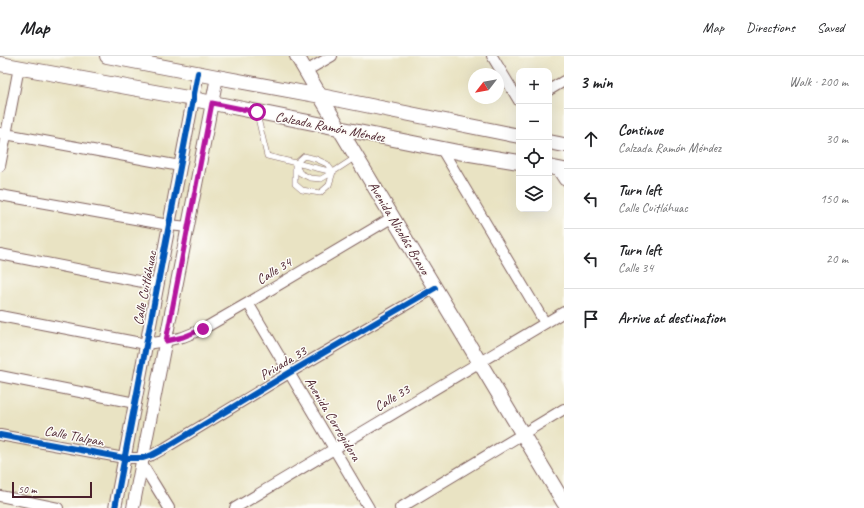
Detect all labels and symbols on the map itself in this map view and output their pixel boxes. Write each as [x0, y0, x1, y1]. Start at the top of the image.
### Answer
north arrow [468, 68, 504, 104]
route start [248, 103, 266, 121]
street label: Calzada Ramón Méndez [274, 108, 388, 146]
street label: Avenida Nicolás Bravo [365, 178, 435, 279]
street label: Calle Cuitláhuac [129, 248, 161, 327]
street label: Calle 34 [253, 253, 296, 288]
route end [194, 320, 212, 338]
street label: Privada 33 [256, 342, 311, 384]
street label: Avenida Corregidora [301, 374, 365, 465]
street label: Calle 33 [371, 380, 414, 415]
street label: Calle Tlalpan [43, 422, 106, 450]
scale bar [12, 480, 92, 499]

